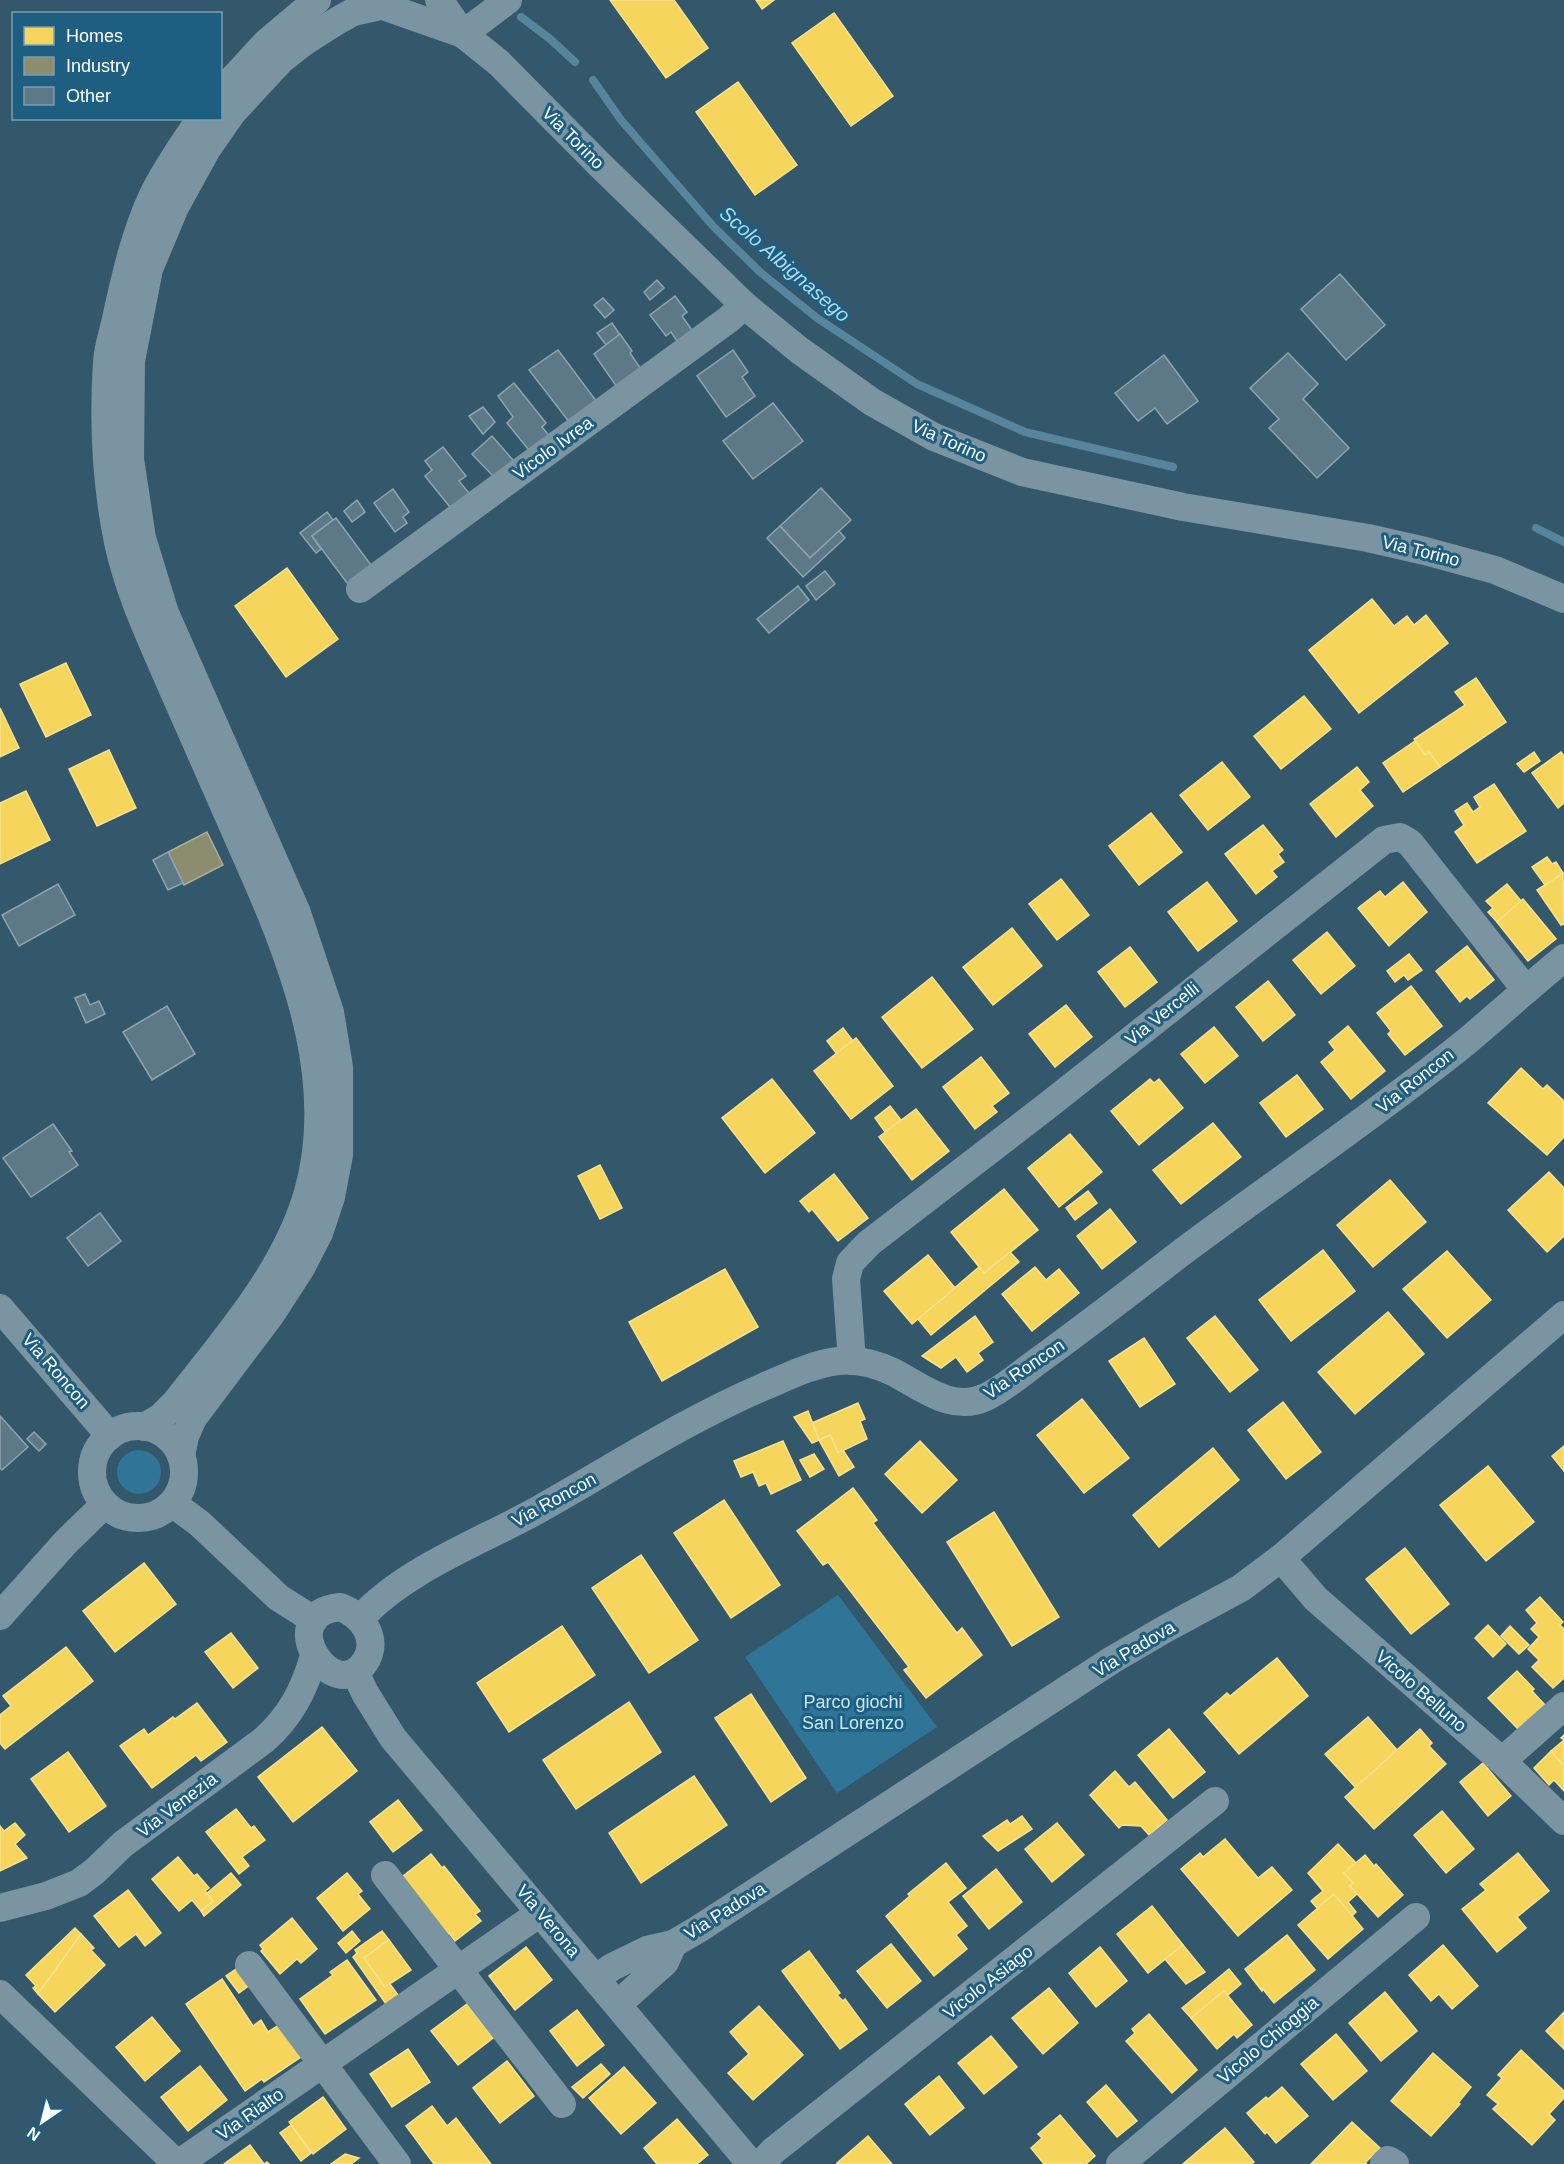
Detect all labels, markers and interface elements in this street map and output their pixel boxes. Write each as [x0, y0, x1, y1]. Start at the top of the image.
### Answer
legend [12, 12, 222, 120]
text: Homes [66, 26, 123, 46]
text: Industry [66, 56, 130, 76]
text: Other [66, 86, 111, 106]
street label: Via Torino [538, 103, 608, 173]
water label: Scolo Albignasego [716, 202, 854, 326]
street label: Vicolo Ivrea [509, 412, 598, 484]
street label: Via Torino [909, 416, 989, 466]
street label: Via Torino [1380, 532, 1462, 570]
street label: Via Vercelli [1121, 978, 1203, 1050]
street label: Via Roncon [1372, 1045, 1458, 1117]
street label: Via Roncon [18, 1329, 94, 1413]
street label: Via Roncon [980, 1335, 1068, 1403]
street label: Via Roncon [509, 1469, 599, 1531]
street label: Via Padova [1090, 1616, 1179, 1681]
street label: Vicolo Belluno [1372, 1646, 1470, 1736]
park label: Parco giochi San Lorenzo [802, 1692, 904, 1733]
street label: Via Venezia [133, 1768, 222, 1841]
street label: Via Padova [681, 1878, 770, 1944]
street label: Via Verona [512, 1881, 584, 1962]
street label: Vicolo Asiago [939, 1941, 1037, 2023]
street label: Vicolo Chioggia [1214, 1992, 1323, 2088]
street label: Via Rialto [213, 2084, 287, 2144]
north arrow [12, 2092, 72, 2152]
text: N [24, 2124, 43, 2144]

